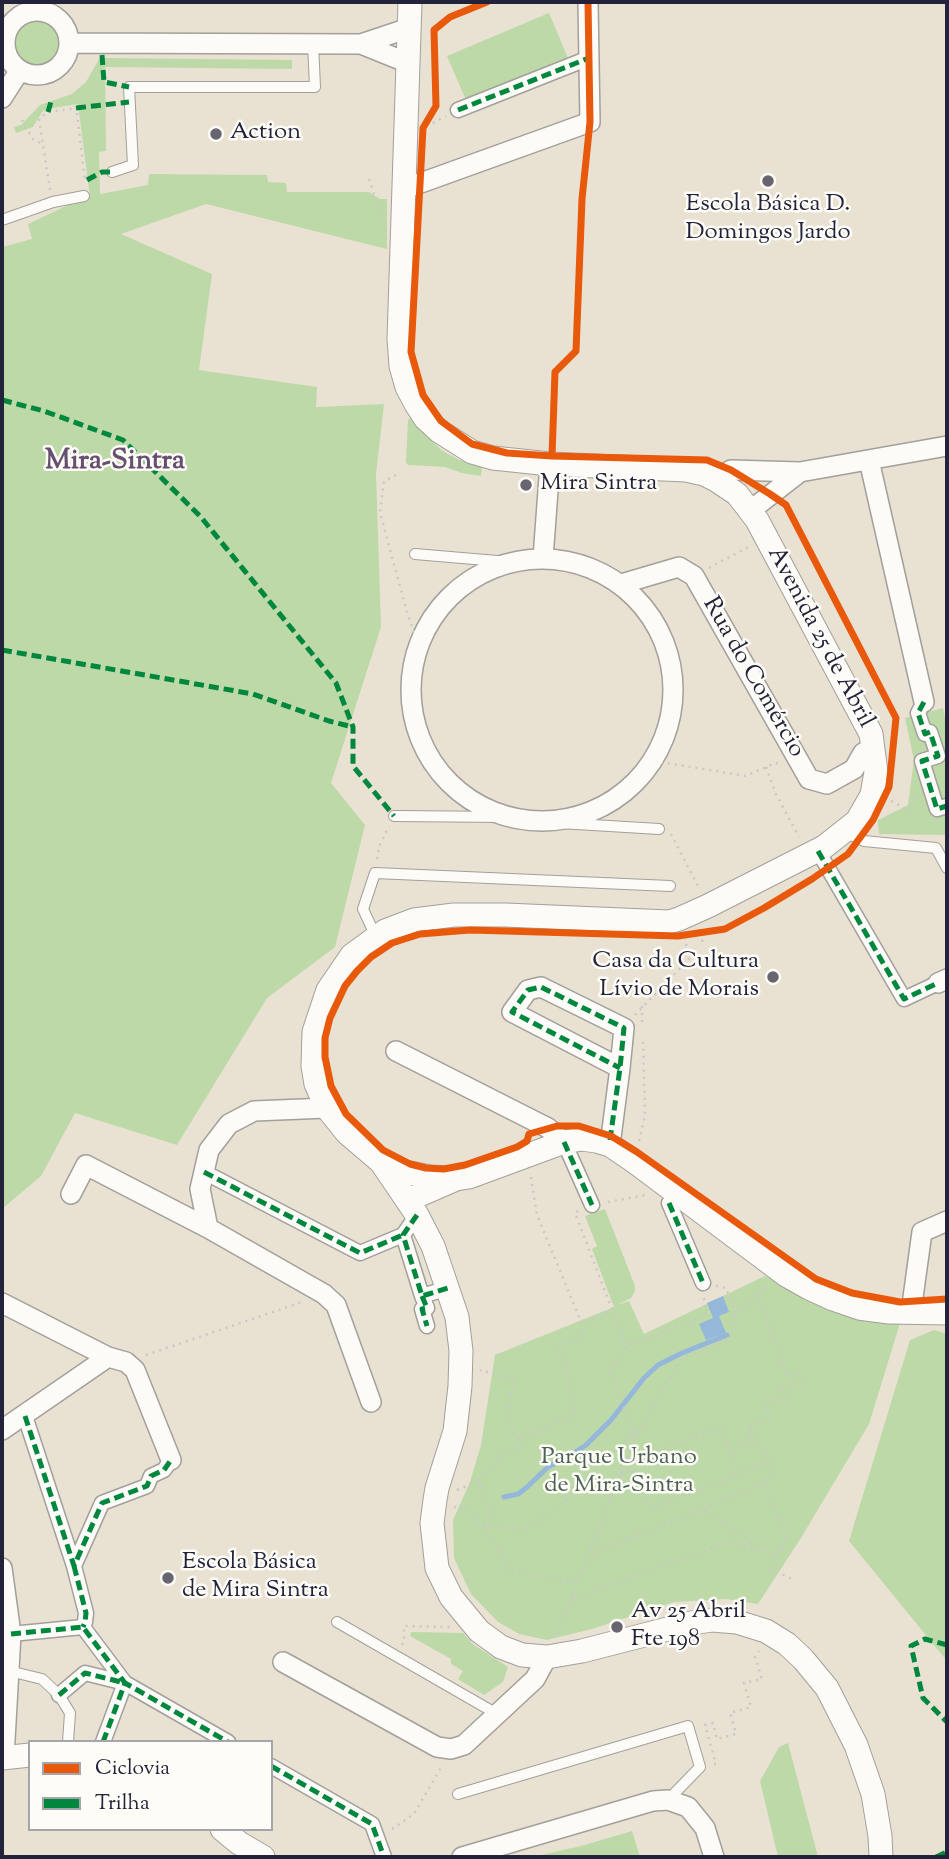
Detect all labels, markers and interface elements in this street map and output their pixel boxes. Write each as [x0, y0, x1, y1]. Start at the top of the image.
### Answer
place label: Action [230, 120, 301, 148]
marker: Action [208, 126, 224, 142]
marker: Escola Básica D. Domingos Jardo [760, 173, 776, 189]
place label: Escola Básica D. Domingos Jardo [685, 192, 851, 248]
district label: Mira-Sintra [45, 446, 185, 480]
place label: Mira Sintra [540, 471, 657, 499]
marker: Mira Sintra [518, 477, 534, 493]
street label: Avenida 25 de Abril [759, 543, 879, 733]
street label: Rua do Comércio [694, 593, 810, 763]
place label: Casa da Cultura Lívio de Morais [592, 949, 759, 1005]
marker: Casa da Cultura Lívio de Morais [765, 969, 781, 985]
park label: Parque Urbano de Mira-Sintra [541, 1445, 697, 1501]
place label: Escola Básica de Mira Sintra [182, 1550, 329, 1606]
marker: Escola Básica de Mira Sintra [160, 1570, 176, 1586]
place label: Av 25 Abril Fte 198 [631, 1599, 746, 1655]
marker: Av 25 Abril Fte 198 [609, 1619, 625, 1635]
legend [28, 1740, 273, 1831]
text: Ciclovia [95, 1754, 170, 1784]
text: Trilha [95, 1789, 150, 1819]

